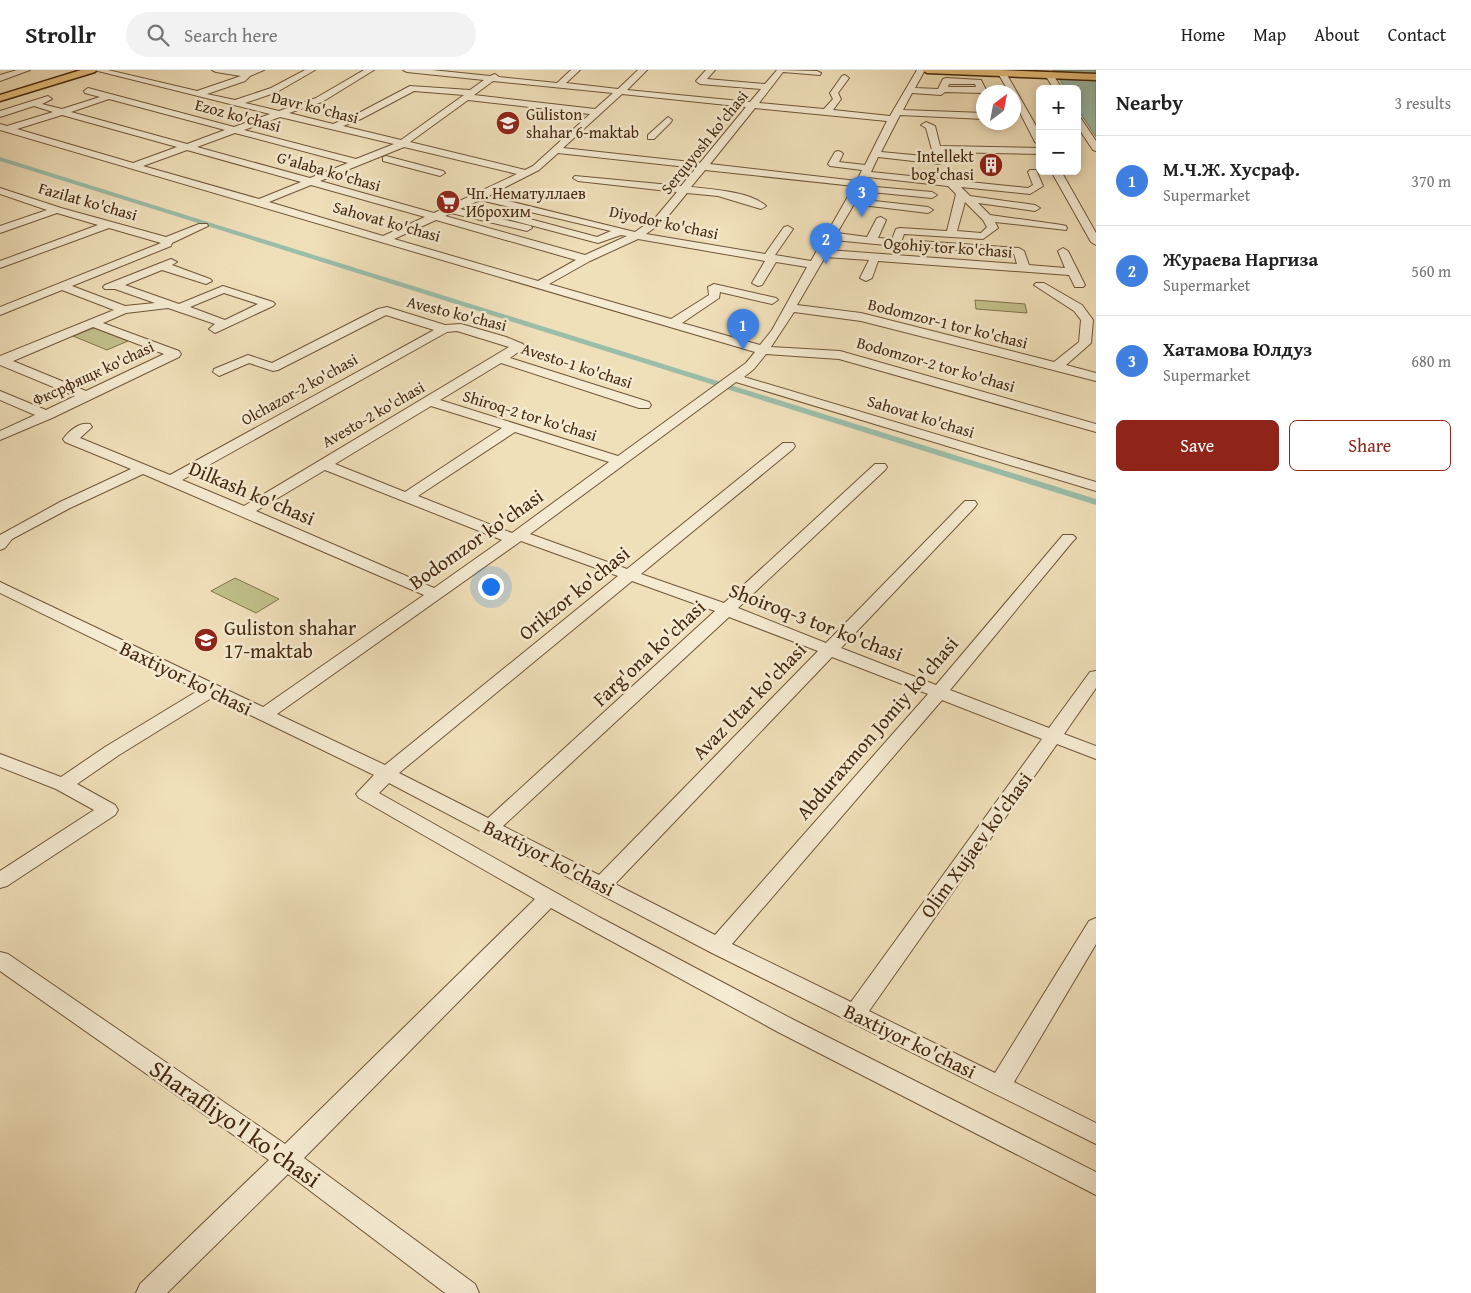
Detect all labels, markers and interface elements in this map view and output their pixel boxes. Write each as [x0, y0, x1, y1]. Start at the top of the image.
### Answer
search box [126, 12, 476, 57]
text: Strollr [25, 17, 96, 52]
icon: search [144, 21, 172, 49]
text: Search here [184, 21, 278, 49]
text: Home [1181, 21, 1225, 48]
text: Map [1253, 21, 1286, 48]
text: About [1314, 21, 1360, 48]
text: Contact [1388, 21, 1446, 48]
street label: Serquyosh ko'chasi [654, 84, 754, 199]
street label: Davr ko'chasi [269, 85, 362, 130]
north arrow [976, 85, 1021, 130]
map controls [1036, 85, 1081, 175]
button: + [1036, 85, 1081, 130]
text: Nearby [1116, 87, 1183, 118]
text: 3 results [1394, 91, 1451, 115]
street label: Ezoz ko'chasi [192, 92, 284, 138]
place label: Guliston shahar 6-maktab [526, 102, 639, 144]
school or university icon: Guliston shahar 6-maktab [495, 110, 521, 136]
button: − [1036, 130, 1081, 175]
place label: Intellekt bog'chasi [911, 144, 975, 186]
street label: G'alaba ko'chasi [274, 145, 384, 197]
building icon: Intellekt bog'chasi [978, 152, 1004, 178]
text: М.Ч.Ж. Хусраф. [1163, 155, 1300, 183]
text: 1 [1128, 169, 1136, 193]
text: 370 m [1411, 169, 1451, 193]
street label: Fazilat ko'chasi [36, 175, 141, 227]
pin: 3 [846, 176, 878, 217]
place label: Чп. Нематуллаев Иброхим [466, 181, 586, 223]
text: Supermarket [1163, 183, 1250, 207]
supermarket icon: Чп. Нематуллаев Иброхим [435, 189, 461, 215]
street label: Sahovat ko'chasi [330, 194, 444, 248]
street label: Diyodor ko'chasi [607, 199, 721, 245]
pin: 2 [810, 223, 842, 264]
street label: Ogohiy tor ko'chasi [883, 231, 1014, 264]
text: Жураева Наргиза [1163, 245, 1318, 273]
text: 2 [1128, 259, 1136, 283]
text: 560 m [1411, 259, 1451, 283]
text: Supermarket [1163, 273, 1250, 297]
street label: Avesto ko'chasi [405, 289, 510, 337]
street label: Bodomzor-1 tor ko'chasi [866, 292, 1031, 355]
pin: 1 [727, 309, 759, 350]
street label: Bodomzor-2 tor ko'chasi [854, 330, 1018, 398]
street label: Фксрфящк ko'chasi [28, 334, 158, 412]
text: Хатамова Юлдуз [1163, 335, 1312, 363]
street label: Avesto-1 ko'chasi [518, 336, 636, 394]
street label: Olchazor-2 ko'chasi [236, 347, 362, 431]
text: 3 [1128, 349, 1136, 373]
text: 680 m [1411, 349, 1451, 373]
text: Supermarket [1163, 363, 1250, 387]
street label: Avesto-2 ko'chasi [317, 375, 429, 453]
street label: Shiroq-2 tor ko'chasi [460, 383, 601, 447]
street label: Sahovat ko'chasi [864, 388, 978, 444]
button: Save [1116, 420, 1279, 471]
button: Share [1289, 420, 1451, 471]
street label: Dilkash ko'chasi [185, 453, 320, 532]
street label: Bodomzor ko'chasi [403, 481, 549, 596]
street label: Orikzor ko'chasi [512, 538, 636, 647]
your location [478, 574, 504, 600]
street label: Shoiroq-3 tor ko'chasi [725, 575, 908, 668]
street label: Farg'ona ko'chasi [586, 592, 712, 713]
place label: Guliston shahar 17-maktab [224, 613, 356, 665]
school or university icon: Guliston shahar 17-maktab [193, 627, 219, 653]
street label: Abduraxmon Jomiy ko'chasi [789, 629, 965, 826]
street label: Baxtiyor ko'chasi [115, 633, 258, 722]
street label: Avaz Utar ko'chasi [685, 635, 813, 766]
street label: Olim Xujaev ko'chasi [913, 766, 1039, 924]
street label: Baxtiyor ko'chasi [478, 812, 620, 903]
street label: Baxtiyor ko'chasi [839, 996, 982, 1085]
street label: Sharafliyo'l ko'chasi [142, 1051, 328, 1196]

